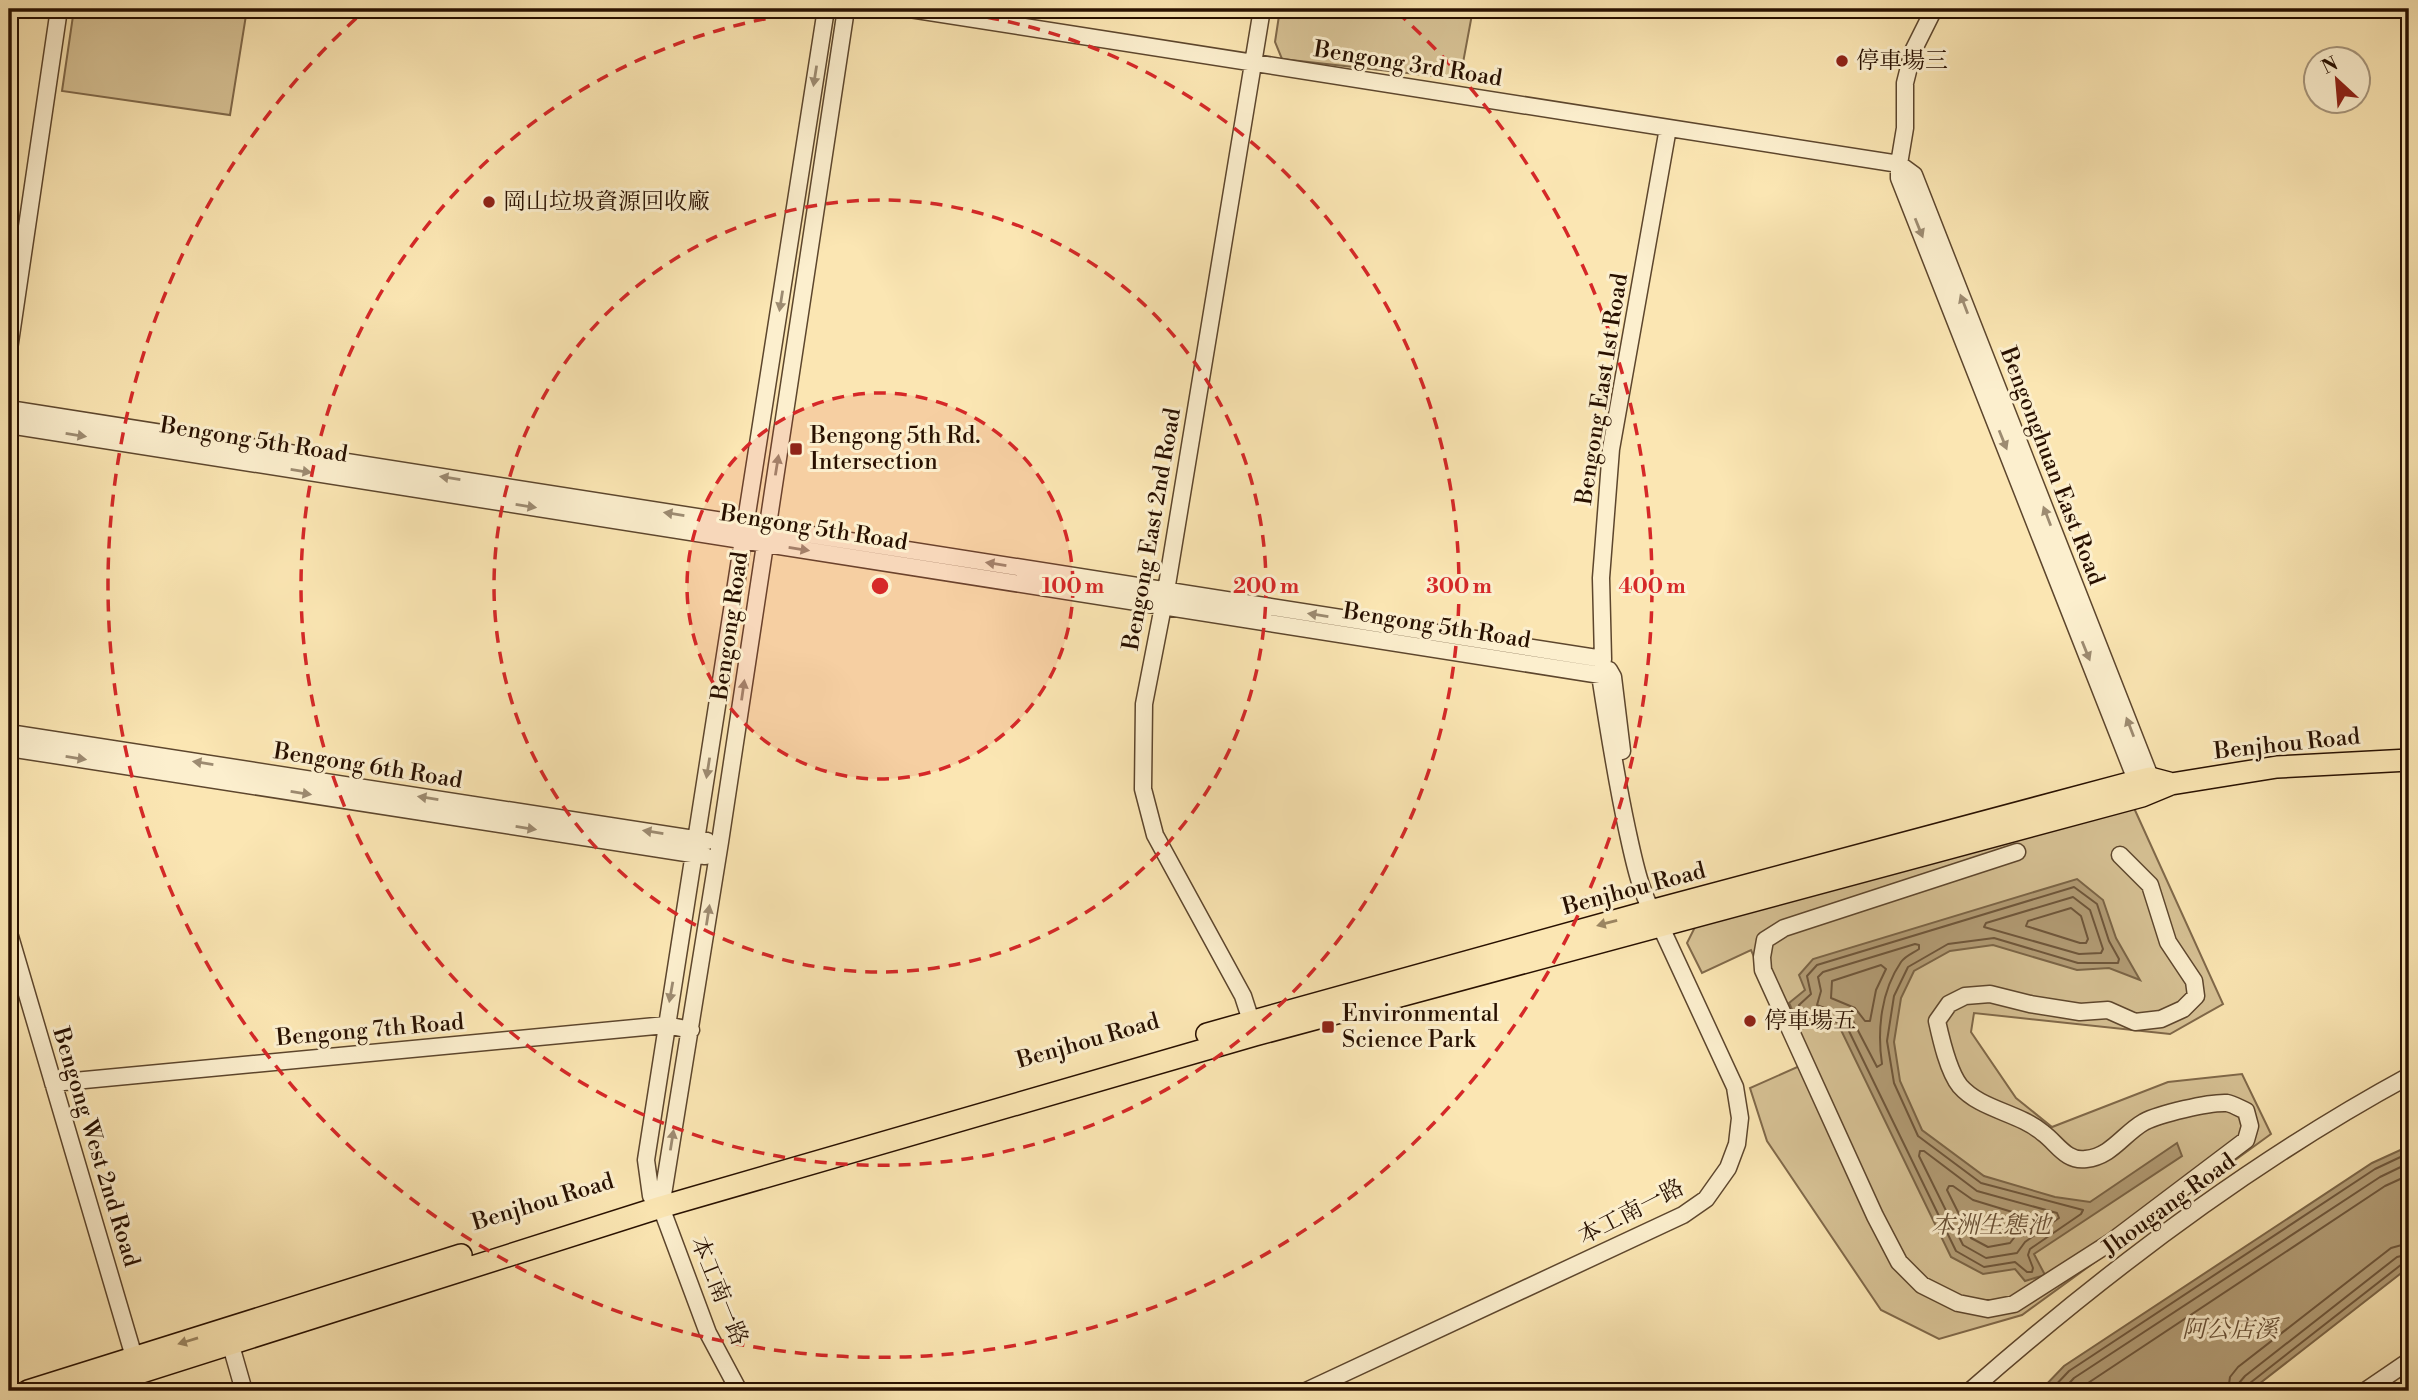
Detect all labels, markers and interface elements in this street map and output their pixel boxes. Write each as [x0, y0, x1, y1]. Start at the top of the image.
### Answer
street label: Bengong 3rd Road [1311, 35, 1504, 93]
north arrow [2302, 46, 2372, 116]
place label: 停車場三 [1856, 47, 1948, 75]
text: N [2318, 52, 2342, 80]
marker: 停車場三 [1834, 53, 1850, 69]
one-way arrow [810, 65, 821, 87]
place label: 岡山垃圾資源回收廠 [503, 188, 710, 216]
marker: 岡山垃圾資源回收廠 [481, 194, 497, 210]
one-way arrow [1914, 218, 1925, 239]
street label: Bengong East 1st Road [1570, 271, 1634, 508]
one-way arrow [775, 290, 786, 312]
one-way arrow [1959, 293, 1970, 314]
street label: Bengonghuan East Road [1993, 342, 2110, 589]
street label: Bengong East 2nd Road [1117, 406, 1187, 653]
street label: Bengong 5th Road [157, 411, 350, 469]
place label: Bengong 5th Rd. Intersection [809, 422, 980, 476]
one-way arrow [1997, 429, 2008, 450]
one-way arrow [65, 430, 87, 441]
marker: Bengong 5th Rd. Intersection [788, 441, 804, 457]
one-way arrow [771, 454, 782, 476]
one-way arrow [290, 465, 312, 476]
one-way arrow [439, 473, 461, 484]
street label: Bengong 5th Road [717, 499, 910, 557]
one-way arrow [515, 501, 537, 512]
one-way arrow [2042, 505, 2053, 526]
one-way arrow [663, 508, 685, 519]
one-way arrow [788, 544, 810, 555]
street label: Bengong Road [706, 550, 754, 703]
one-way arrow [985, 558, 1007, 569]
centre of rings [868, 574, 892, 598]
text: 100 m [1042, 574, 1104, 600]
text: 200 m [1233, 574, 1299, 600]
text: 300 m [1426, 574, 1492, 600]
text: 400 m [1618, 574, 1686, 600]
street label: Bengong 5th Road [1340, 597, 1533, 655]
one-way arrow [1307, 609, 1329, 620]
one-way arrow [2081, 641, 2092, 662]
one-way arrow [738, 679, 749, 701]
one-way arrow [2125, 717, 2136, 738]
street label: Benjhou Road [2211, 722, 2362, 766]
street label: Bengong 6th Road [271, 737, 464, 795]
one-way arrow [65, 753, 87, 764]
one-way arrow [192, 757, 214, 768]
one-way arrow [702, 757, 713, 779]
one-way arrow [290, 788, 312, 799]
one-way arrow [417, 792, 439, 803]
one-way arrow [515, 823, 537, 834]
one-way arrow [642, 826, 664, 837]
street label: Benjhou Road [1558, 856, 1709, 922]
one-way arrow [703, 904, 714, 926]
one-way arrow [1596, 918, 1618, 929]
one-way arrow [665, 982, 676, 1004]
place label: Environmental Science Park [1342, 1000, 1499, 1054]
street label: Benjhou Road [1013, 1007, 1162, 1075]
place label: 停車場五 [1764, 1007, 1856, 1035]
street label: Bengong 7th Road [274, 1008, 465, 1052]
marker: 停車場五 [1742, 1013, 1758, 1029]
marker: Environmental Science Park [1320, 1019, 1336, 1035]
street label: Bengong West 2nd Road [46, 1023, 146, 1270]
one-way arrow [667, 1129, 678, 1151]
street label: Jhougang Road [2096, 1147, 2241, 1263]
street label: Benjhou Road [468, 1167, 617, 1237]
street label: 本工南一路 [1573, 1173, 1689, 1251]
water label: 本洲生態池 [1931, 1211, 2054, 1241]
street label: 本工南一路 [684, 1232, 754, 1350]
water label: 阿公店溪 [2182, 1315, 2281, 1345]
one-way arrow [178, 1336, 199, 1347]

